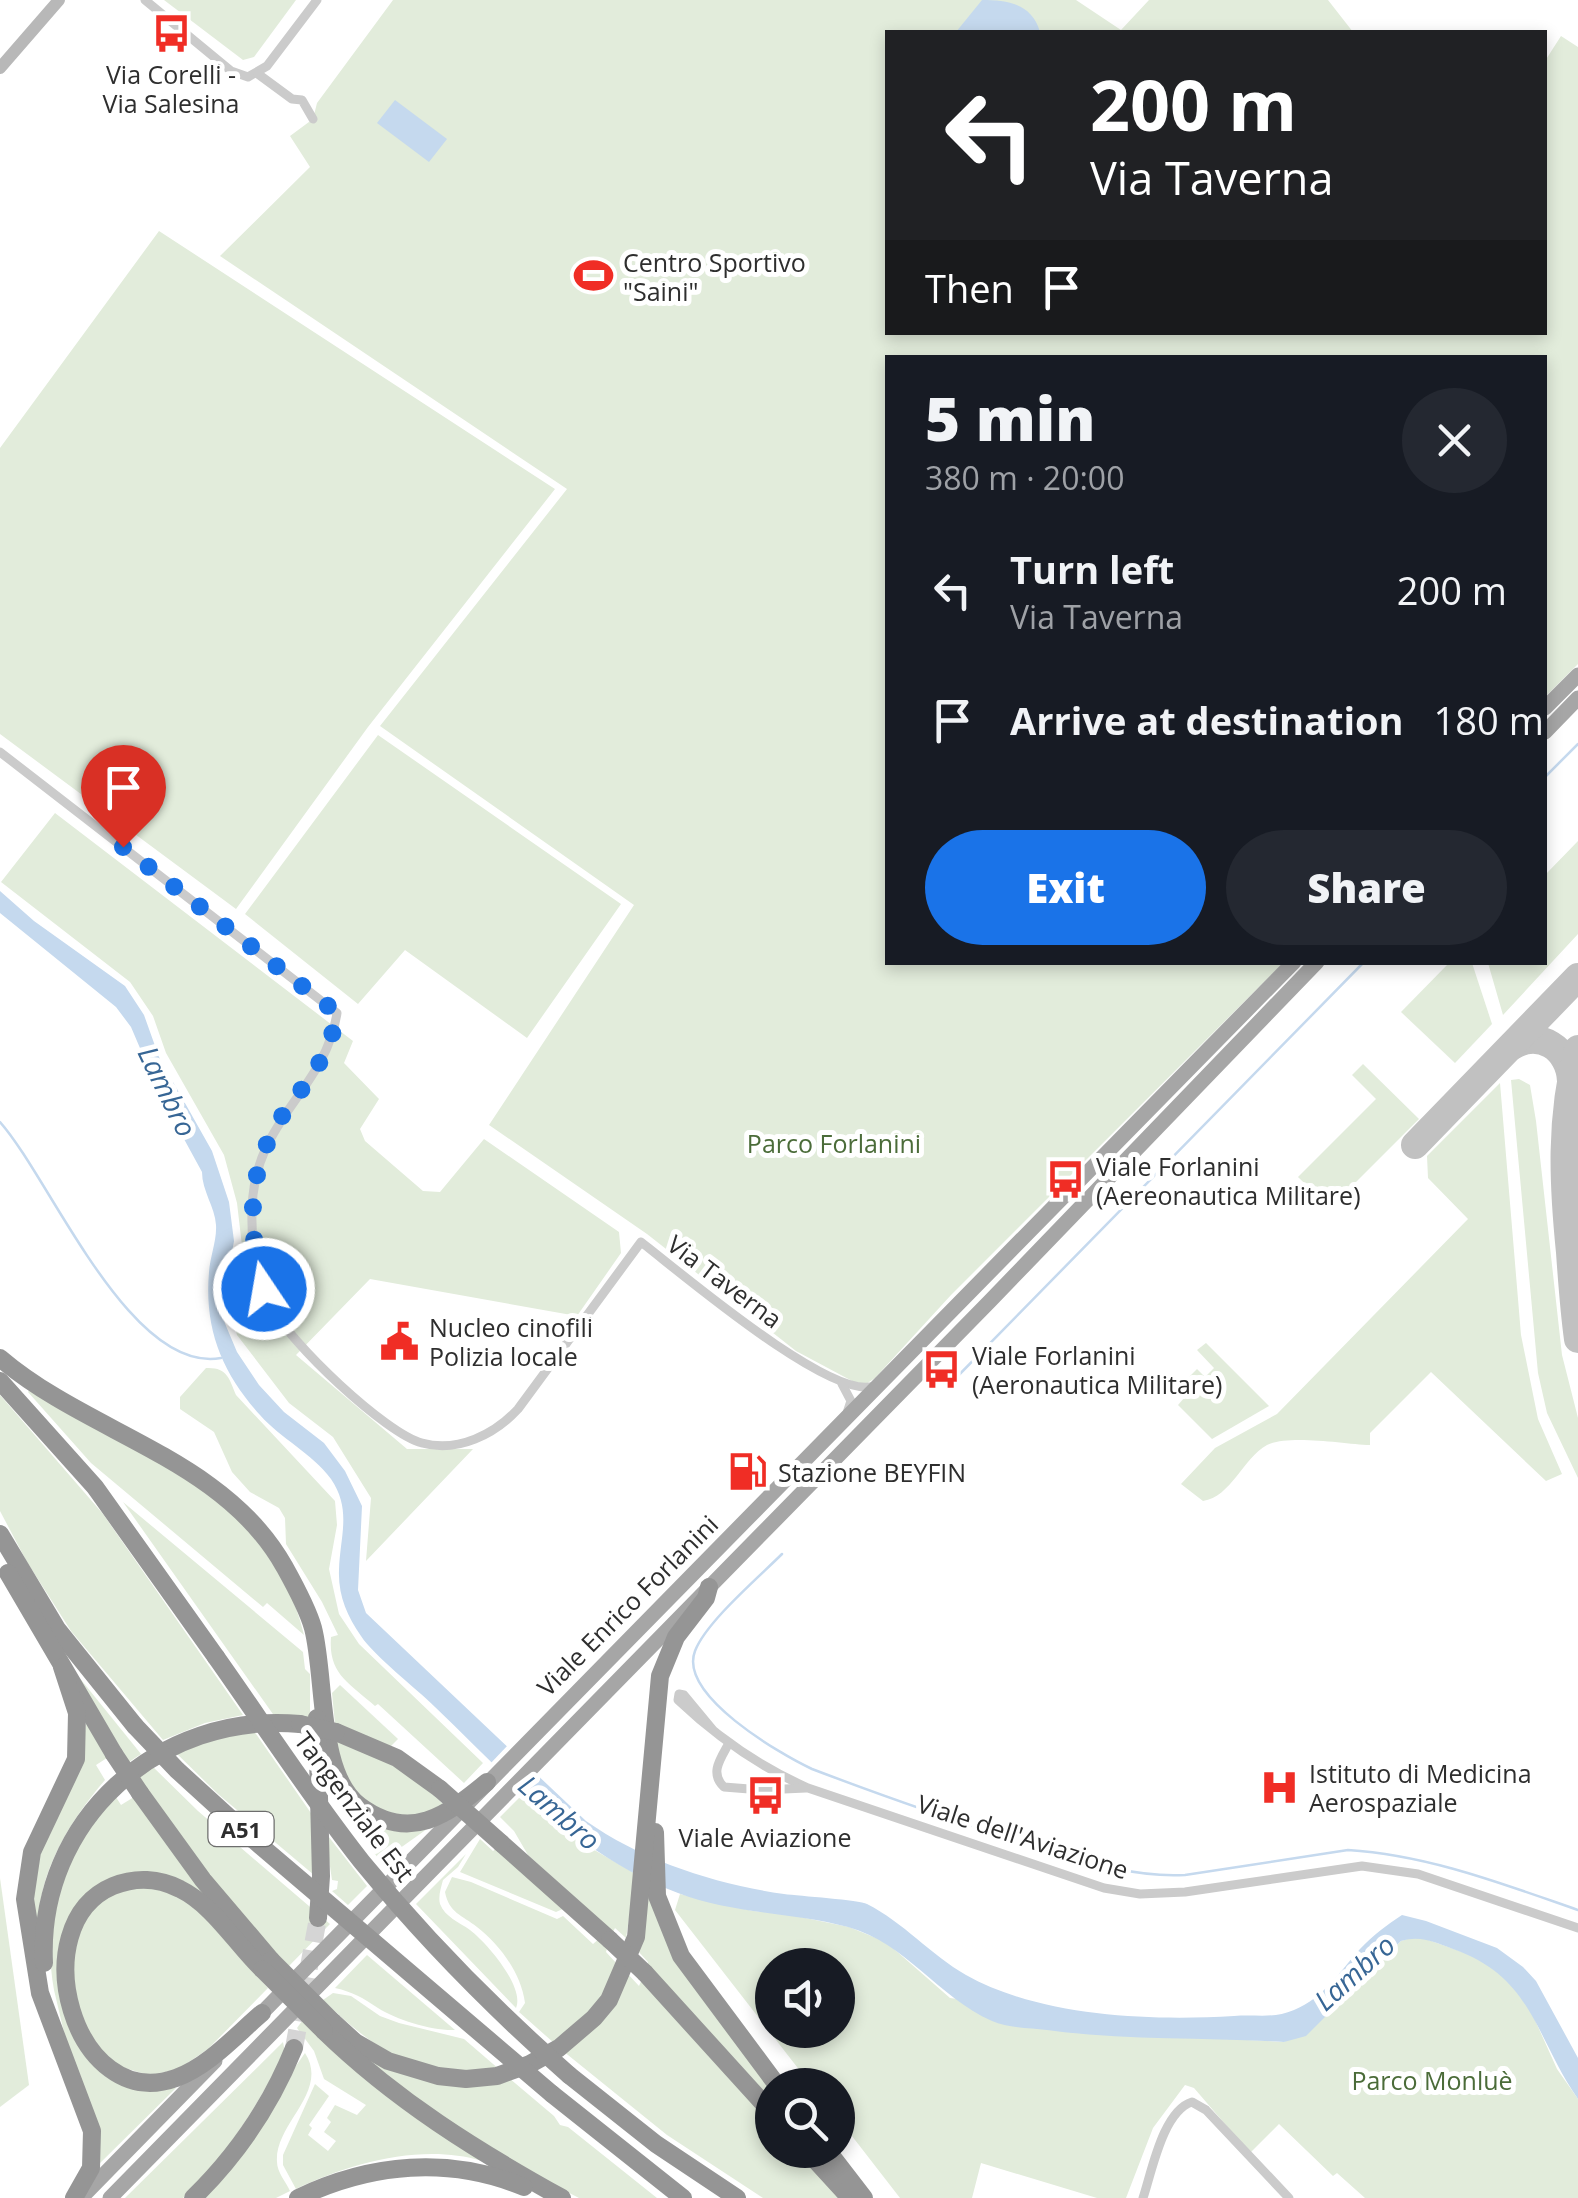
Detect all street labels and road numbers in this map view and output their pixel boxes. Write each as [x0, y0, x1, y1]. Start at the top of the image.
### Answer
street label: Via Taverna [661, 1227, 789, 1335]
street label: Viale Enrico Forlanini [529, 1507, 725, 1703]
street label: Tangenziale Est [287, 1724, 423, 1888]
street label: Viale dell'Aviazione [913, 1786, 1133, 1886]
road number: A51 [208, 1812, 274, 1846]

